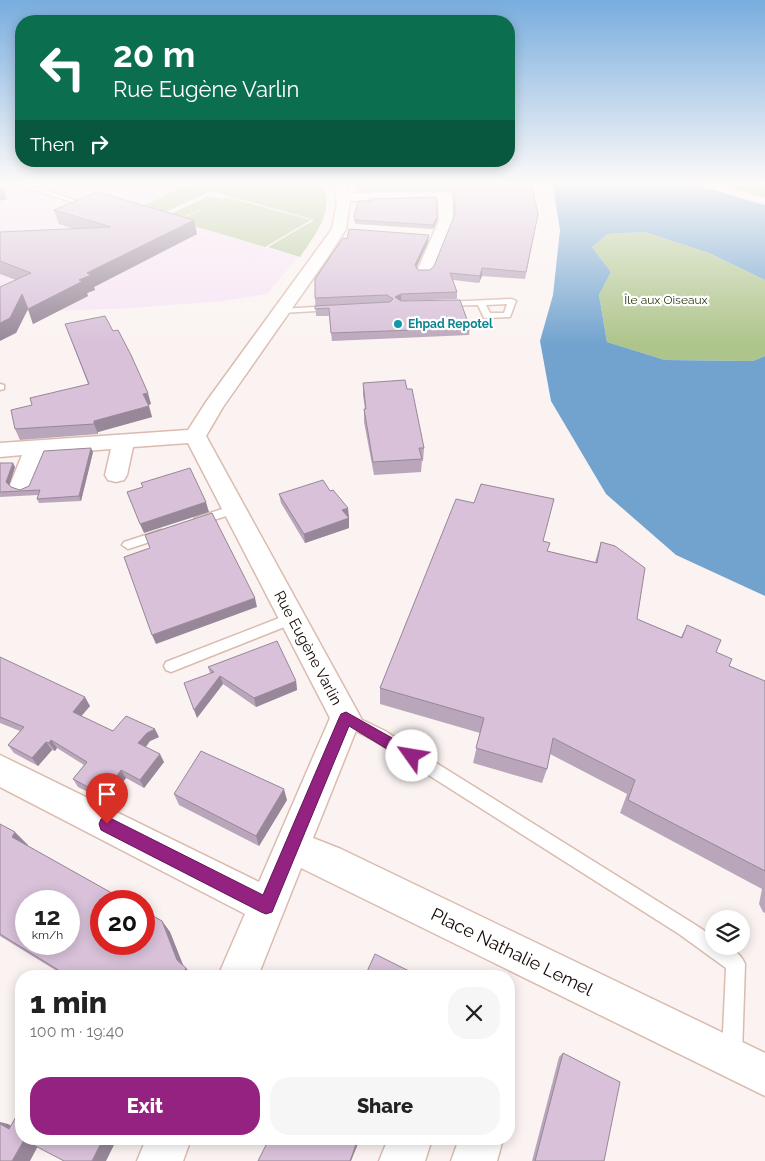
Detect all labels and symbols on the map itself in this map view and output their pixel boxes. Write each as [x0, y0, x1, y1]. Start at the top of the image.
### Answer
park label: Île aux Oiseaux [624, 293, 708, 307]
place label: Ehpad Repotel [408, 317, 493, 331]
marker: Ehpad Repotel [392, 318, 404, 330]
street label: Rue Eugène Varlin [270, 588, 346, 708]
position arrow [385, 729, 437, 781]
pin [86, 773, 128, 824]
speed limit sign: 20 [90, 890, 155, 955]
street label: Place Nathalie Lemel [428, 903, 597, 1000]

